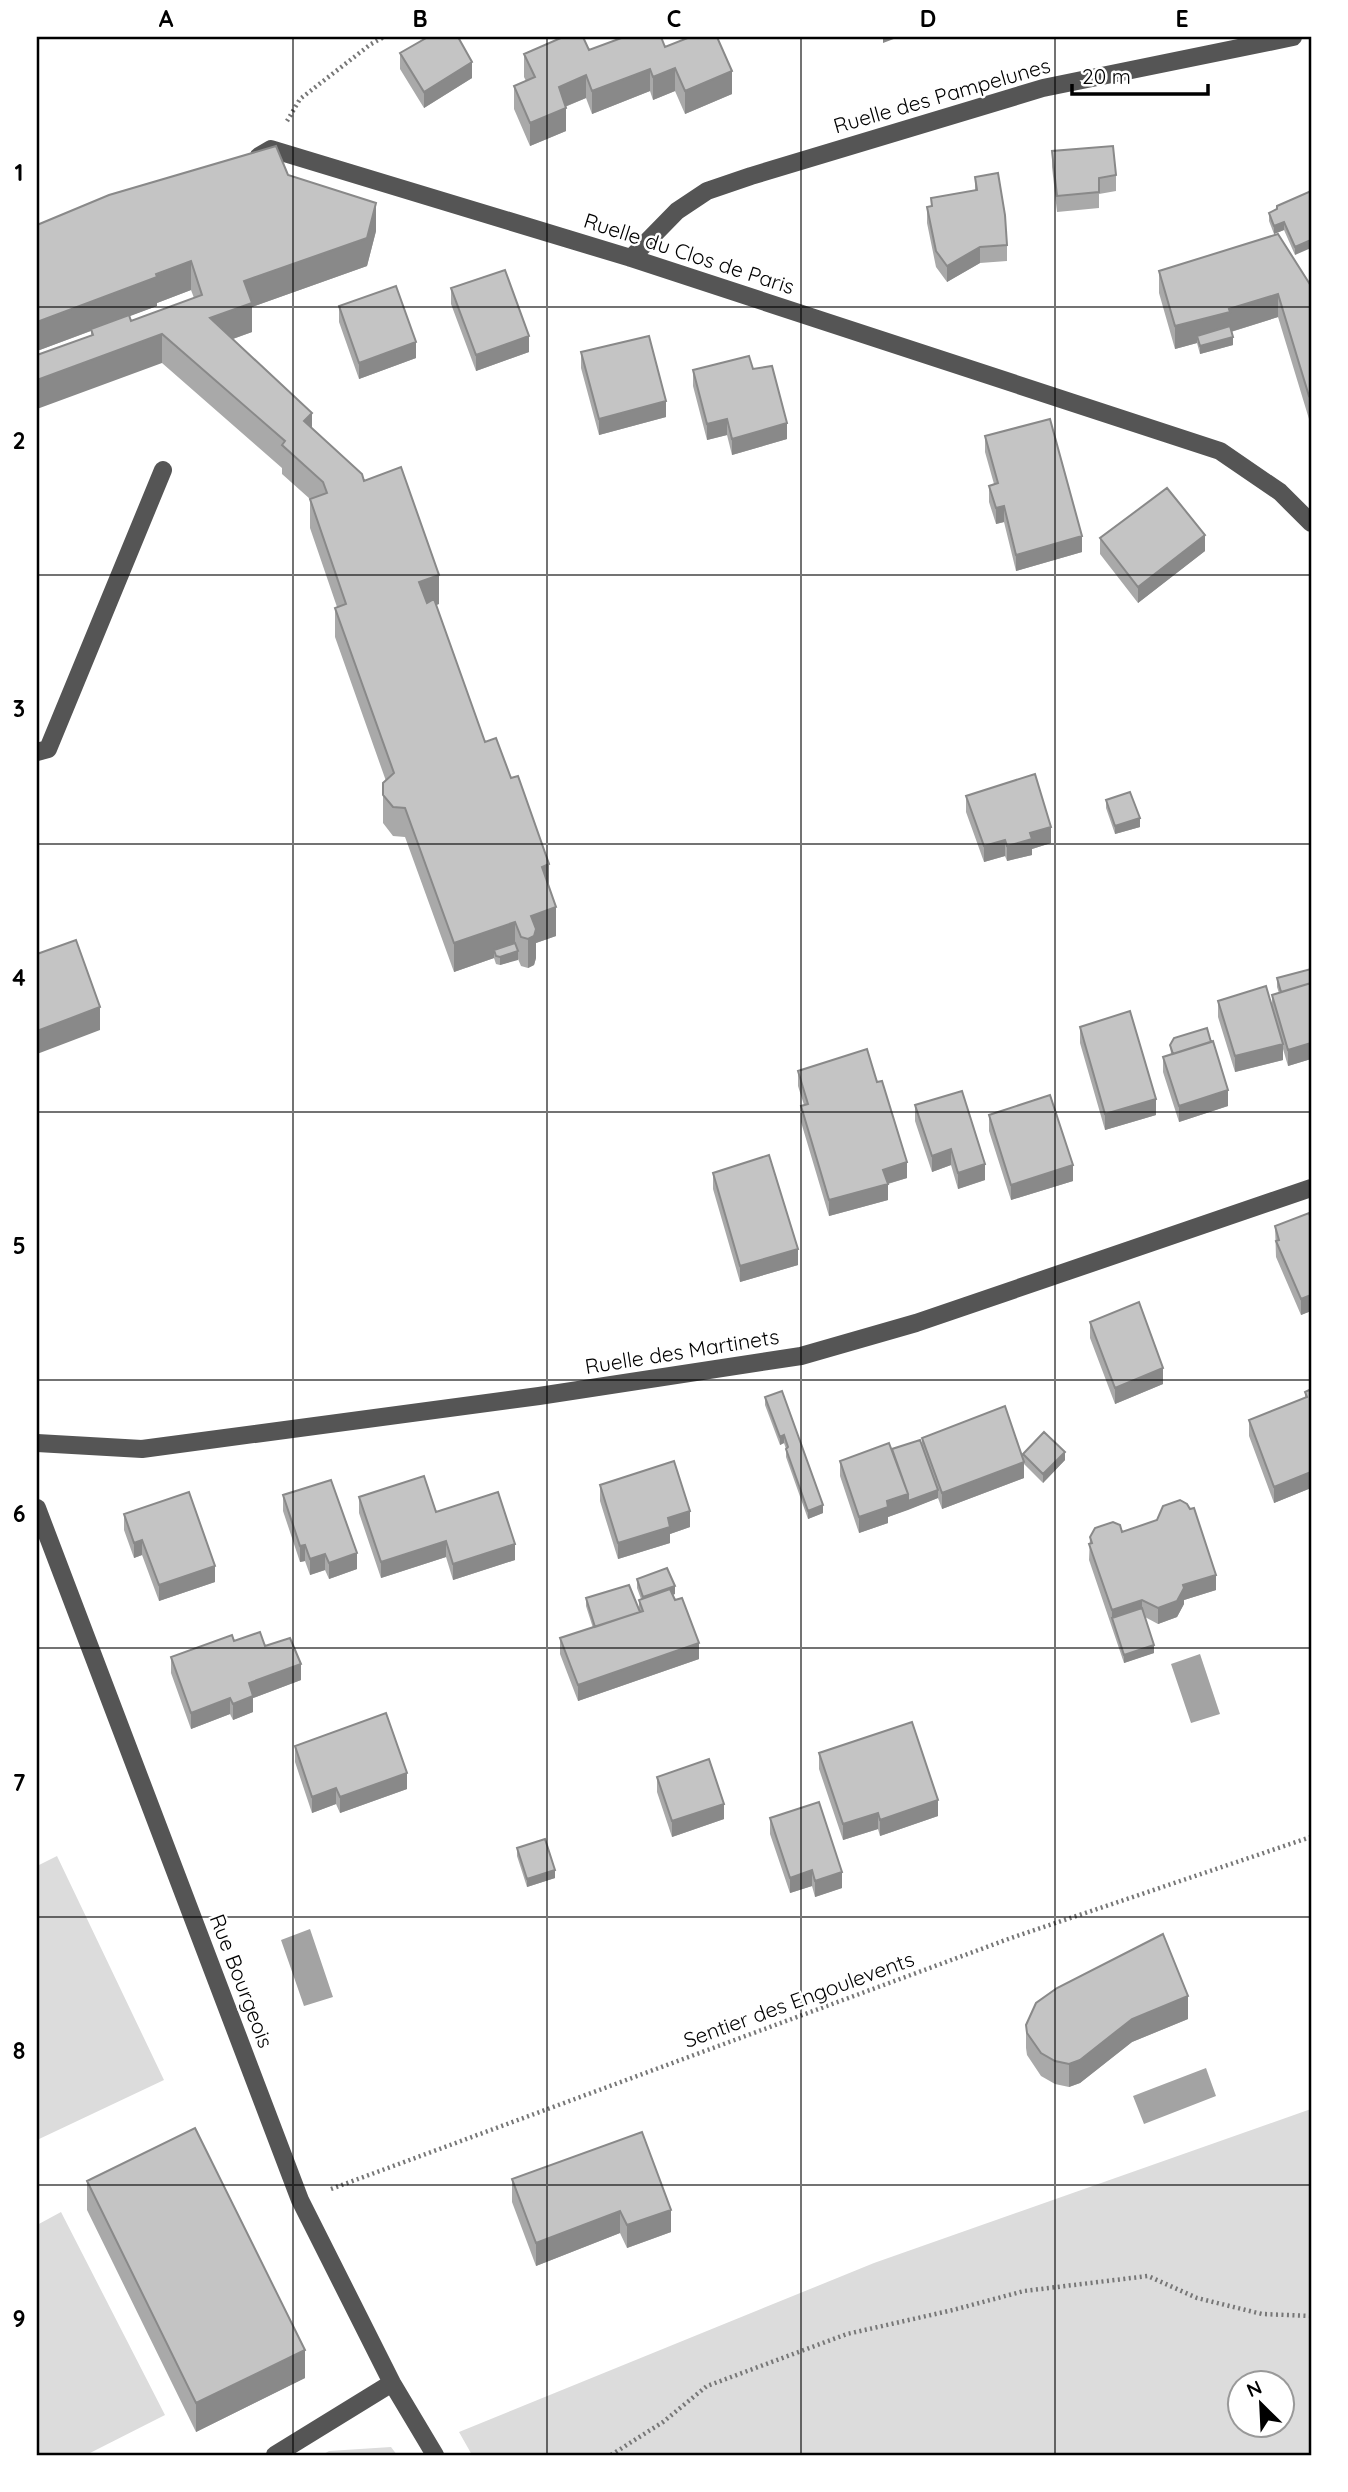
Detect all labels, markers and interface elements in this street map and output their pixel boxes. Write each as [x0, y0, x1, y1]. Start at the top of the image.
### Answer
text: A [159, 4, 174, 33]
text: B [412, 4, 428, 33]
text: C [667, 4, 681, 33]
text: D [920, 4, 936, 33]
text: E [1175, 4, 1189, 33]
street label: Ruelle des Pampelunes [830, 52, 1053, 138]
scale bar [1072, 52, 1208, 96]
text: 20 m [1082, 63, 1131, 89]
text: 1 [15, 158, 23, 187]
street label: Ruelle du Clos de Paris [581, 207, 798, 299]
text: 2 [12, 426, 26, 455]
text: 3 [13, 694, 25, 723]
text: 4 [12, 963, 26, 992]
text: 5 [12, 1231, 26, 1260]
street label: Ruelle des Martinets [583, 1323, 781, 1379]
text: 6 [13, 1499, 25, 1528]
text: 7 [13, 1768, 26, 1797]
street label: Rue Bourgeois [205, 1910, 279, 2051]
street label: Sentier des Engoulevents [680, 1945, 917, 2053]
text: 8 [13, 2036, 25, 2065]
text: 9 [12, 2304, 26, 2333]
north arrow [1226, 2370, 1296, 2440]
text: N [1243, 2375, 1265, 2402]

